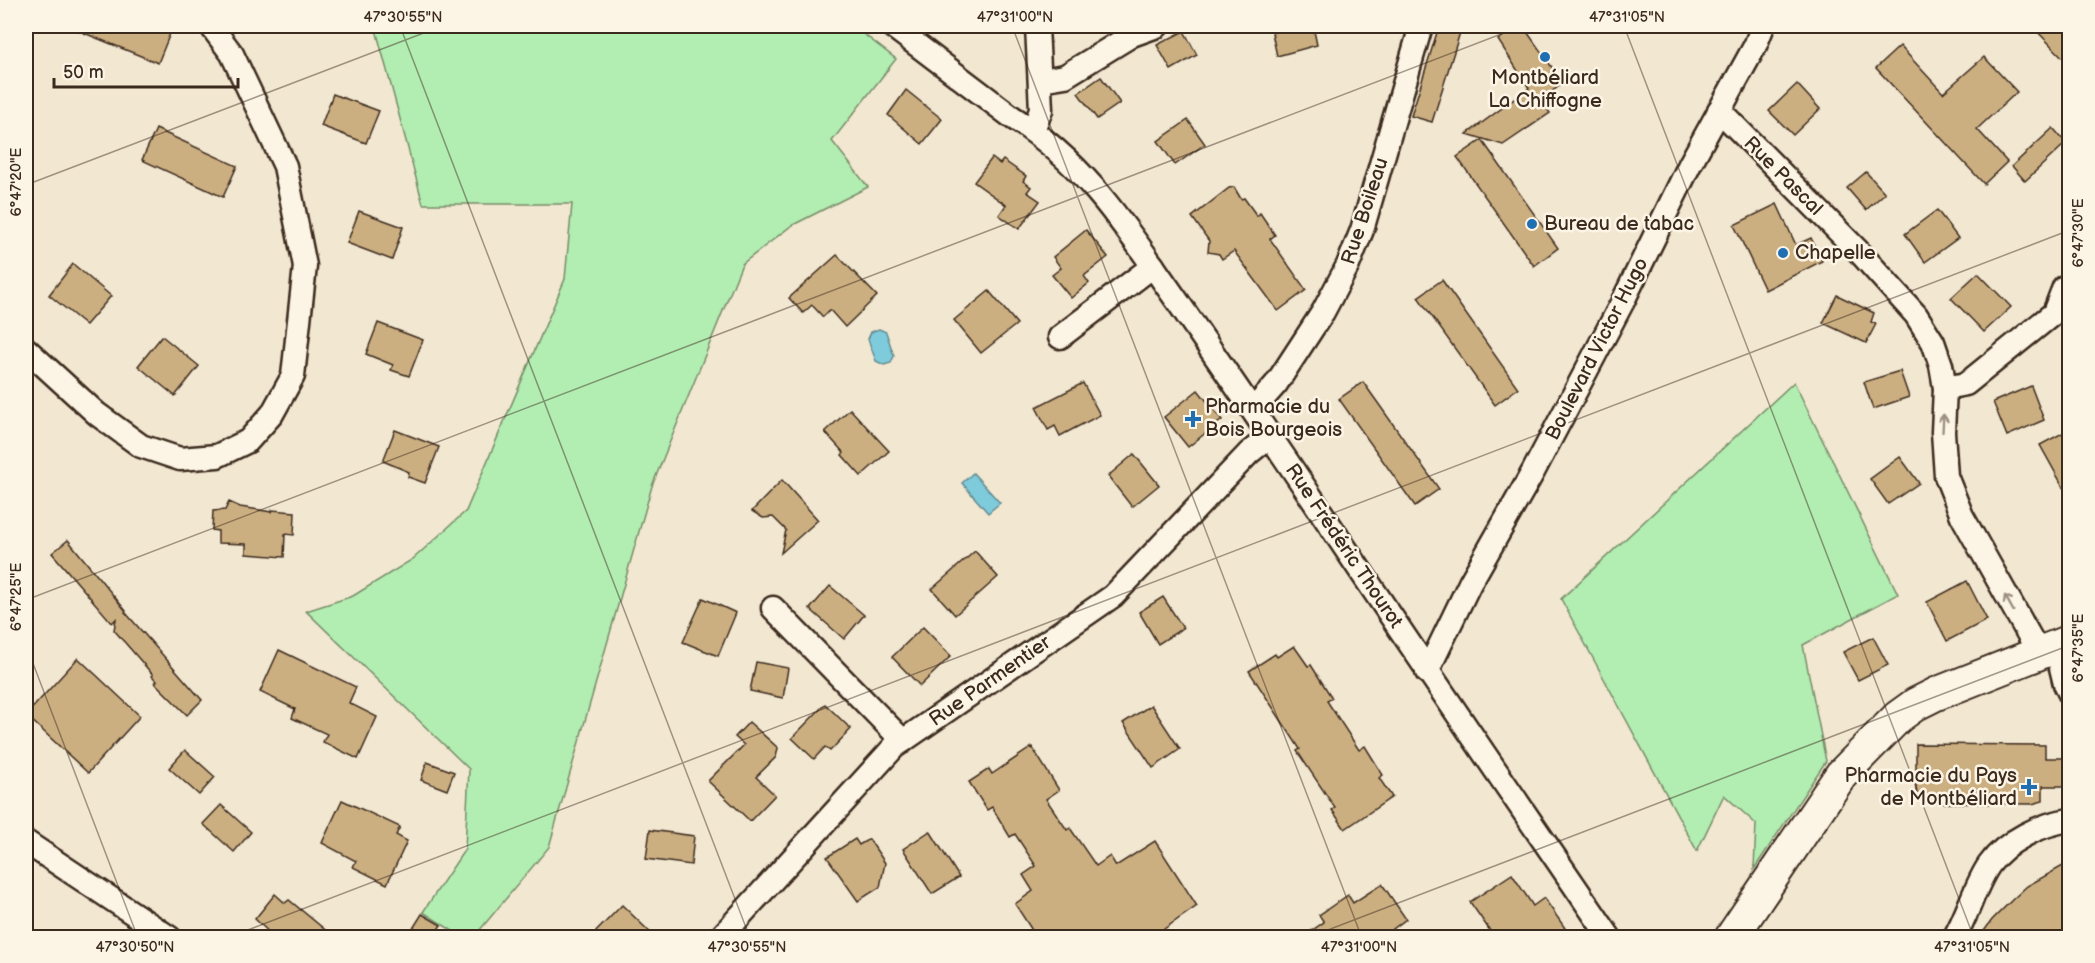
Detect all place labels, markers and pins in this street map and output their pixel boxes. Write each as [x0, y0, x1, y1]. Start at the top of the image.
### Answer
marker: Montbéliard La Chiffogne [1538, 50, 1552, 64]
place label: Montbéliard La Chiffogne [1488, 66, 1602, 113]
place label: Bureau de tabac [1544, 212, 1694, 236]
marker: Bureau de tabac [1525, 217, 1539, 231]
place label: Chapelle [1795, 241, 1876, 265]
marker: Chapelle [1776, 246, 1790, 260]
place label: Pharmacie du Bois Bourgeois [1205, 395, 1342, 442]
marker: Pharmacie du Bois Bourgeois [1186, 412, 1200, 426]
place label: Pharmacie du Pays de Montbéliard [1845, 764, 2017, 811]
marker: Pharmacie du Pays de Montbéliard [2022, 780, 2036, 794]

